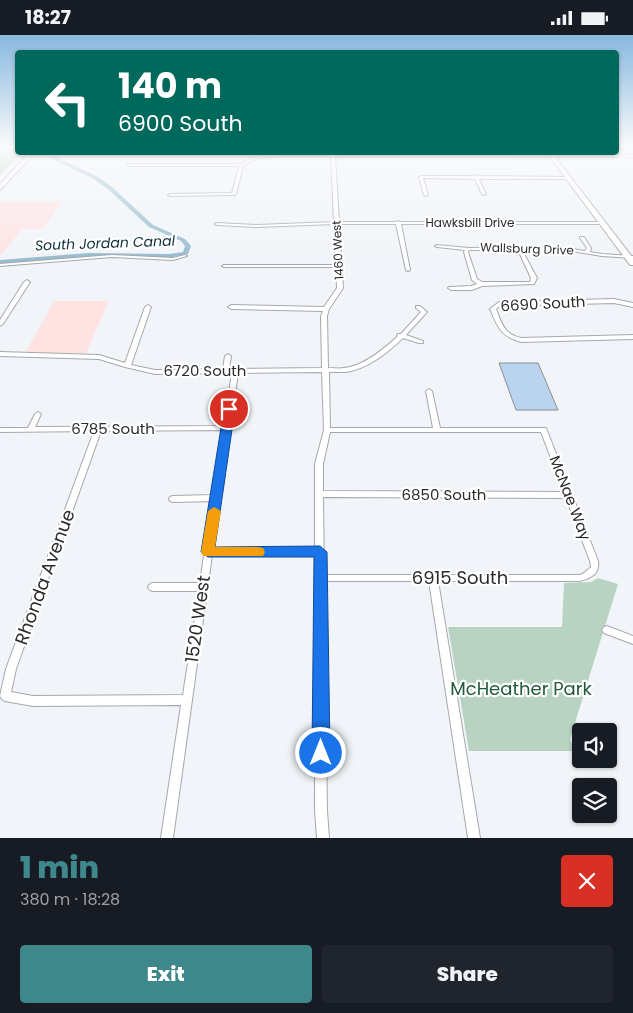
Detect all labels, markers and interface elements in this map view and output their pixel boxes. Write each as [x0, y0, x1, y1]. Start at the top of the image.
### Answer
text: 18:27 [25, 4, 71, 31]
text: 140 m [118, 61, 222, 110]
icon: left [35, 70, 100, 135]
text: 6900 South [118, 108, 243, 139]
street label: Hawksbill Drive [426, 214, 514, 231]
street label: 1460 West [327, 220, 348, 280]
water label: South Jordan Canal [35, 231, 176, 255]
street label: Wallsburg Drive [480, 238, 574, 259]
street label: 6690 South [500, 291, 586, 316]
street label: 6720 South [164, 360, 246, 381]
pin [208, 388, 250, 430]
icon: arrive [215, 395, 243, 423]
street label: 6785 South [71, 418, 155, 439]
street label: McNae Way [545, 452, 596, 544]
street label: 6850 South [402, 484, 486, 505]
street label: Rhonda Avenue [8, 506, 81, 648]
street label: 6915 South [412, 565, 508, 590]
street label: 1520 West [179, 574, 216, 664]
park label: McHeather Park [450, 676, 592, 701]
map controls [572, 723, 617, 823]
button: sound [572, 723, 617, 768]
position arrow [294, 726, 346, 778]
button: layers [572, 778, 617, 823]
text: 1 min [20, 846, 99, 889]
button: close [561, 855, 613, 907]
text: 380 m · 18:28 [20, 888, 120, 911]
button: Exit [20, 945, 312, 1003]
button: Share [322, 945, 613, 1003]

